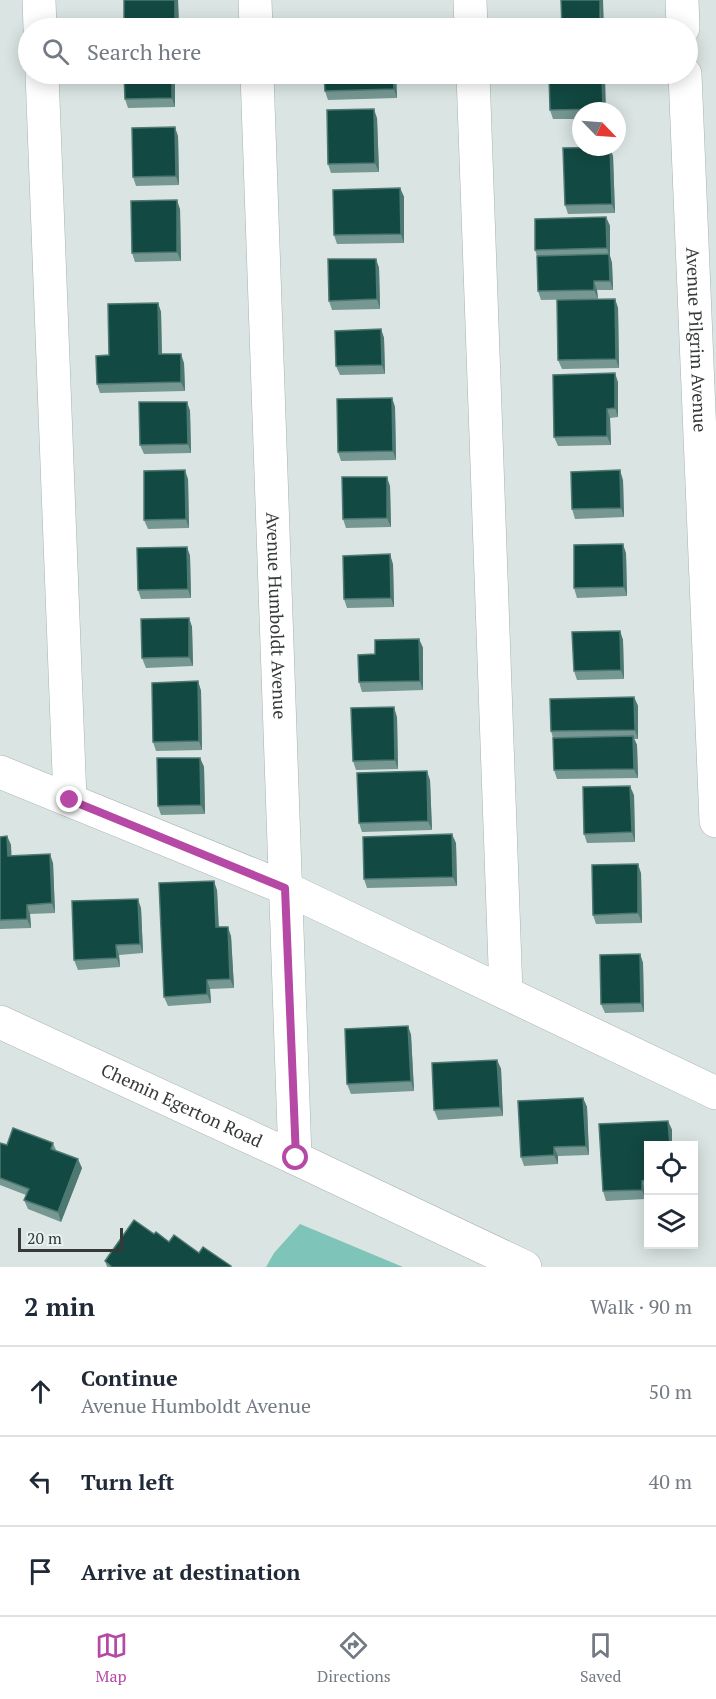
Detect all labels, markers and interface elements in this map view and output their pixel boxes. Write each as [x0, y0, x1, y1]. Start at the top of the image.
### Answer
search box [18, 18, 698, 84]
icon: search [39, 35, 72, 68]
text: Search here [87, 37, 201, 66]
north arrow [572, 102, 626, 156]
street label: Avenue Pilgrim Avenue [681, 247, 713, 433]
street label: Avenue Humboldt Avenue [261, 512, 293, 720]
route end [56, 786, 82, 812]
street label: Chemin Egerton Road [97, 1057, 267, 1152]
map controls [644, 1141, 698, 1249]
button: locate [644, 1141, 698, 1195]
route start [282, 1144, 308, 1170]
button: layers [644, 1195, 698, 1249]
scale bar [18, 1225, 123, 1252]
text: 20 m [27, 1227, 62, 1249]
text: 2 min [24, 1289, 95, 1323]
text: Walk · 90 m [590, 1293, 692, 1320]
text: Continue [81, 1363, 178, 1392]
icon: ahead [24, 1375, 57, 1408]
text: 50 m [649, 1378, 692, 1405]
text: Avenue Humboldt Avenue [81, 1392, 311, 1419]
icon: left [24, 1465, 57, 1498]
text: Turn left [81, 1467, 174, 1496]
text: 40 m [649, 1468, 692, 1495]
icon: arrive [24, 1555, 57, 1588]
text: Arrive at destination [81, 1557, 300, 1586]
tab: Map [95, 1629, 128, 1687]
tab: Directions [317, 1629, 391, 1687]
tab: Saved [580, 1629, 621, 1687]

